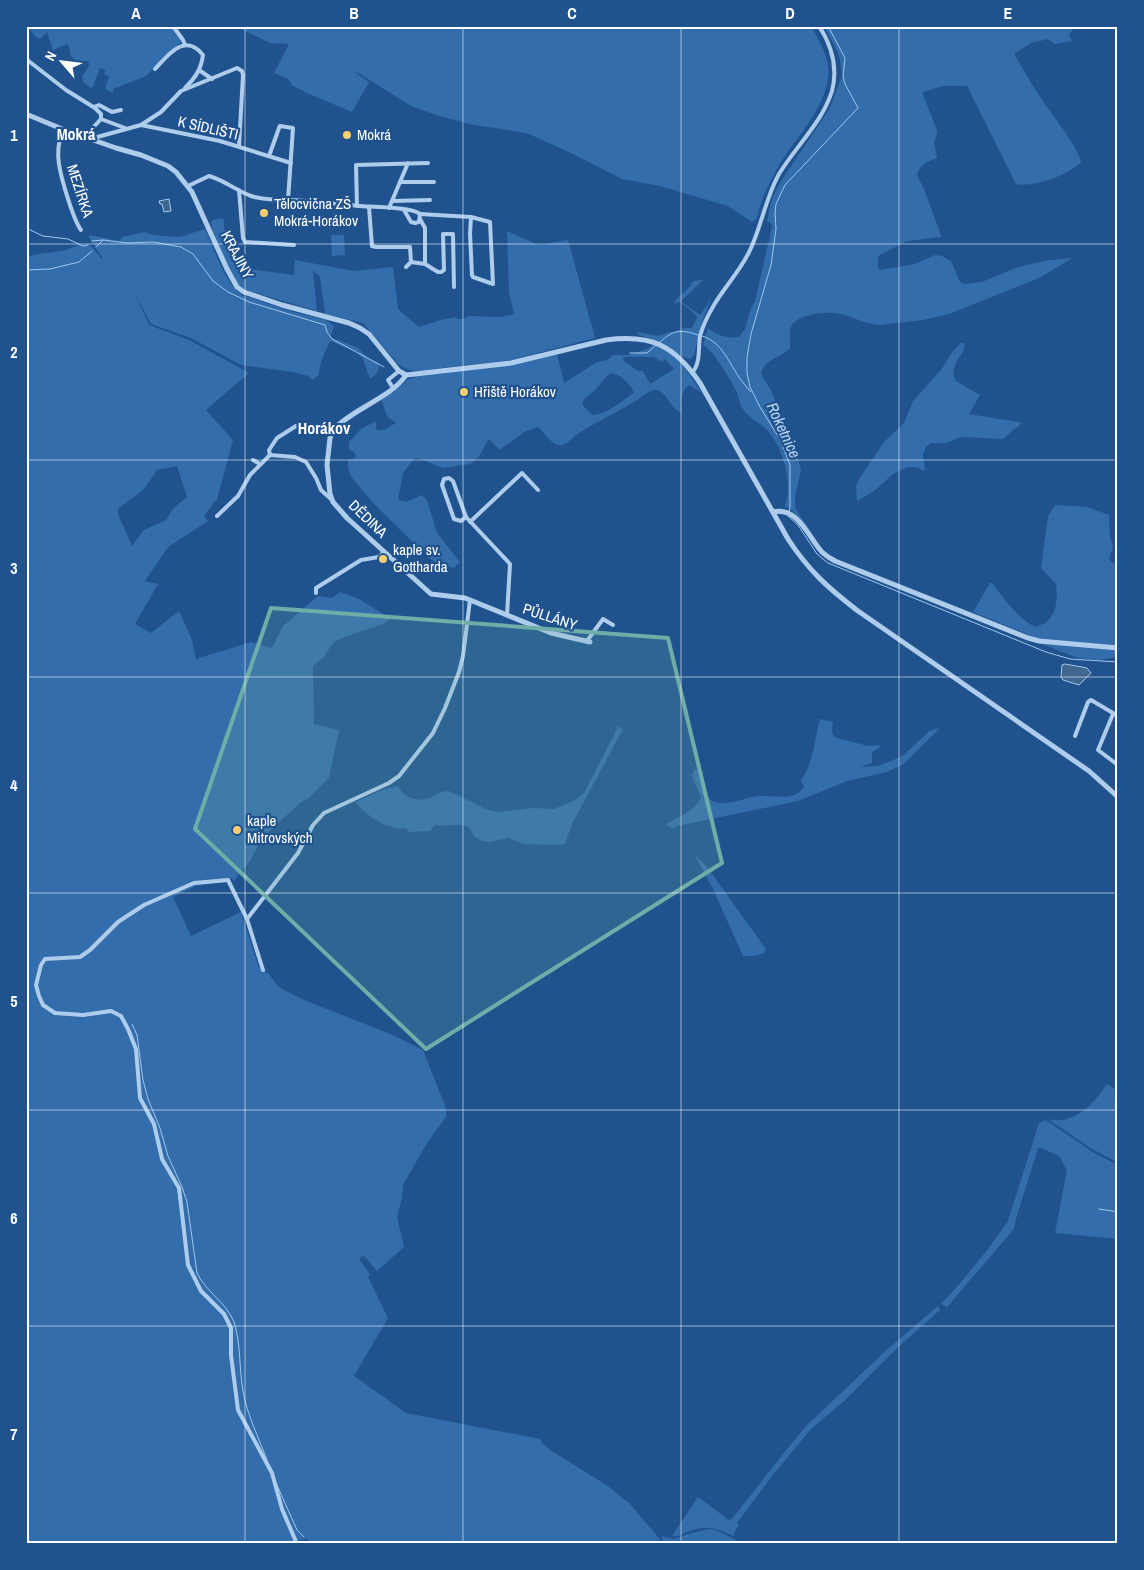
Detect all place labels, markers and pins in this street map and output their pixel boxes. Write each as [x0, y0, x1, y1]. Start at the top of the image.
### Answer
place label: Mokrá [357, 124, 391, 145]
marker: Mokrá [341, 129, 353, 141]
place label: Tělocvična ZŠ Mokrá-Horákov [274, 193, 359, 231]
marker: Tělocvična ZŠ Mokrá-Horákov [258, 207, 270, 219]
place label: Hřiště Horákov [474, 381, 557, 402]
marker: Hřiště Horákov [458, 386, 470, 398]
place label: kaple sv. Gottharda [393, 539, 448, 577]
marker: kaple sv. Gottharda [377, 553, 389, 565]
place label: kaple Mitrovských [247, 810, 313, 848]
marker: kaple Mitrovských [231, 824, 243, 836]

